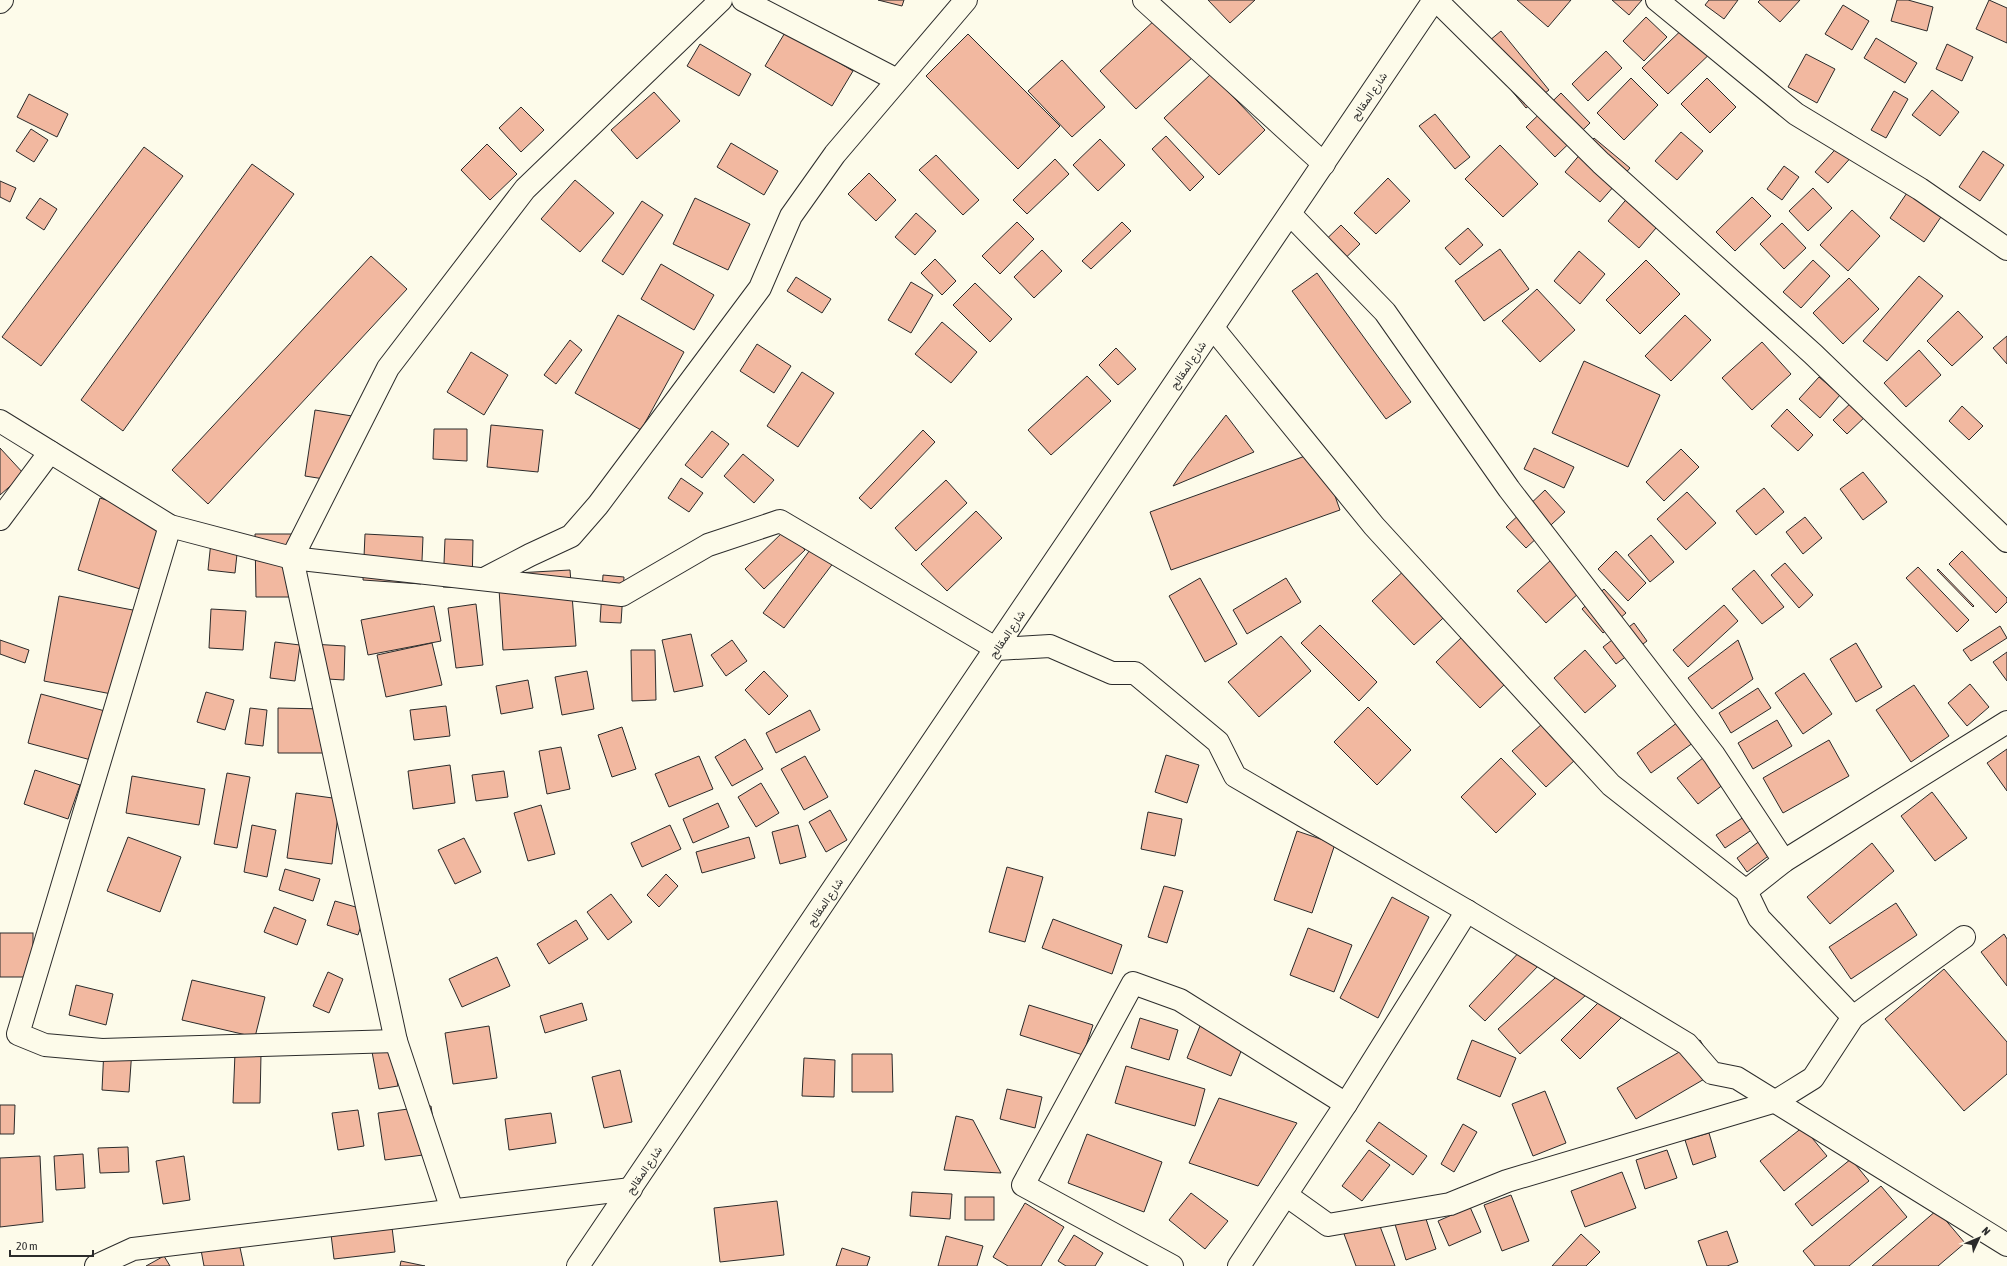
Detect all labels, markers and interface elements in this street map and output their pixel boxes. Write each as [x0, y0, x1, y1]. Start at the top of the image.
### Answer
street label: شارع المقالح [1349, 70, 1391, 123]
street label: شارع المقالح [1168, 339, 1210, 392]
street label: شارع المقالح [987, 608, 1029, 661]
street label: شارع المقالح [805, 876, 847, 929]
street label: شارع المقالح [624, 1144, 666, 1197]
north arrow [1959, 1218, 1999, 1258]
text: N [1980, 1225, 1993, 1238]
scale bar [10, 1232, 93, 1258]
text: 20 m [16, 1239, 38, 1253]

